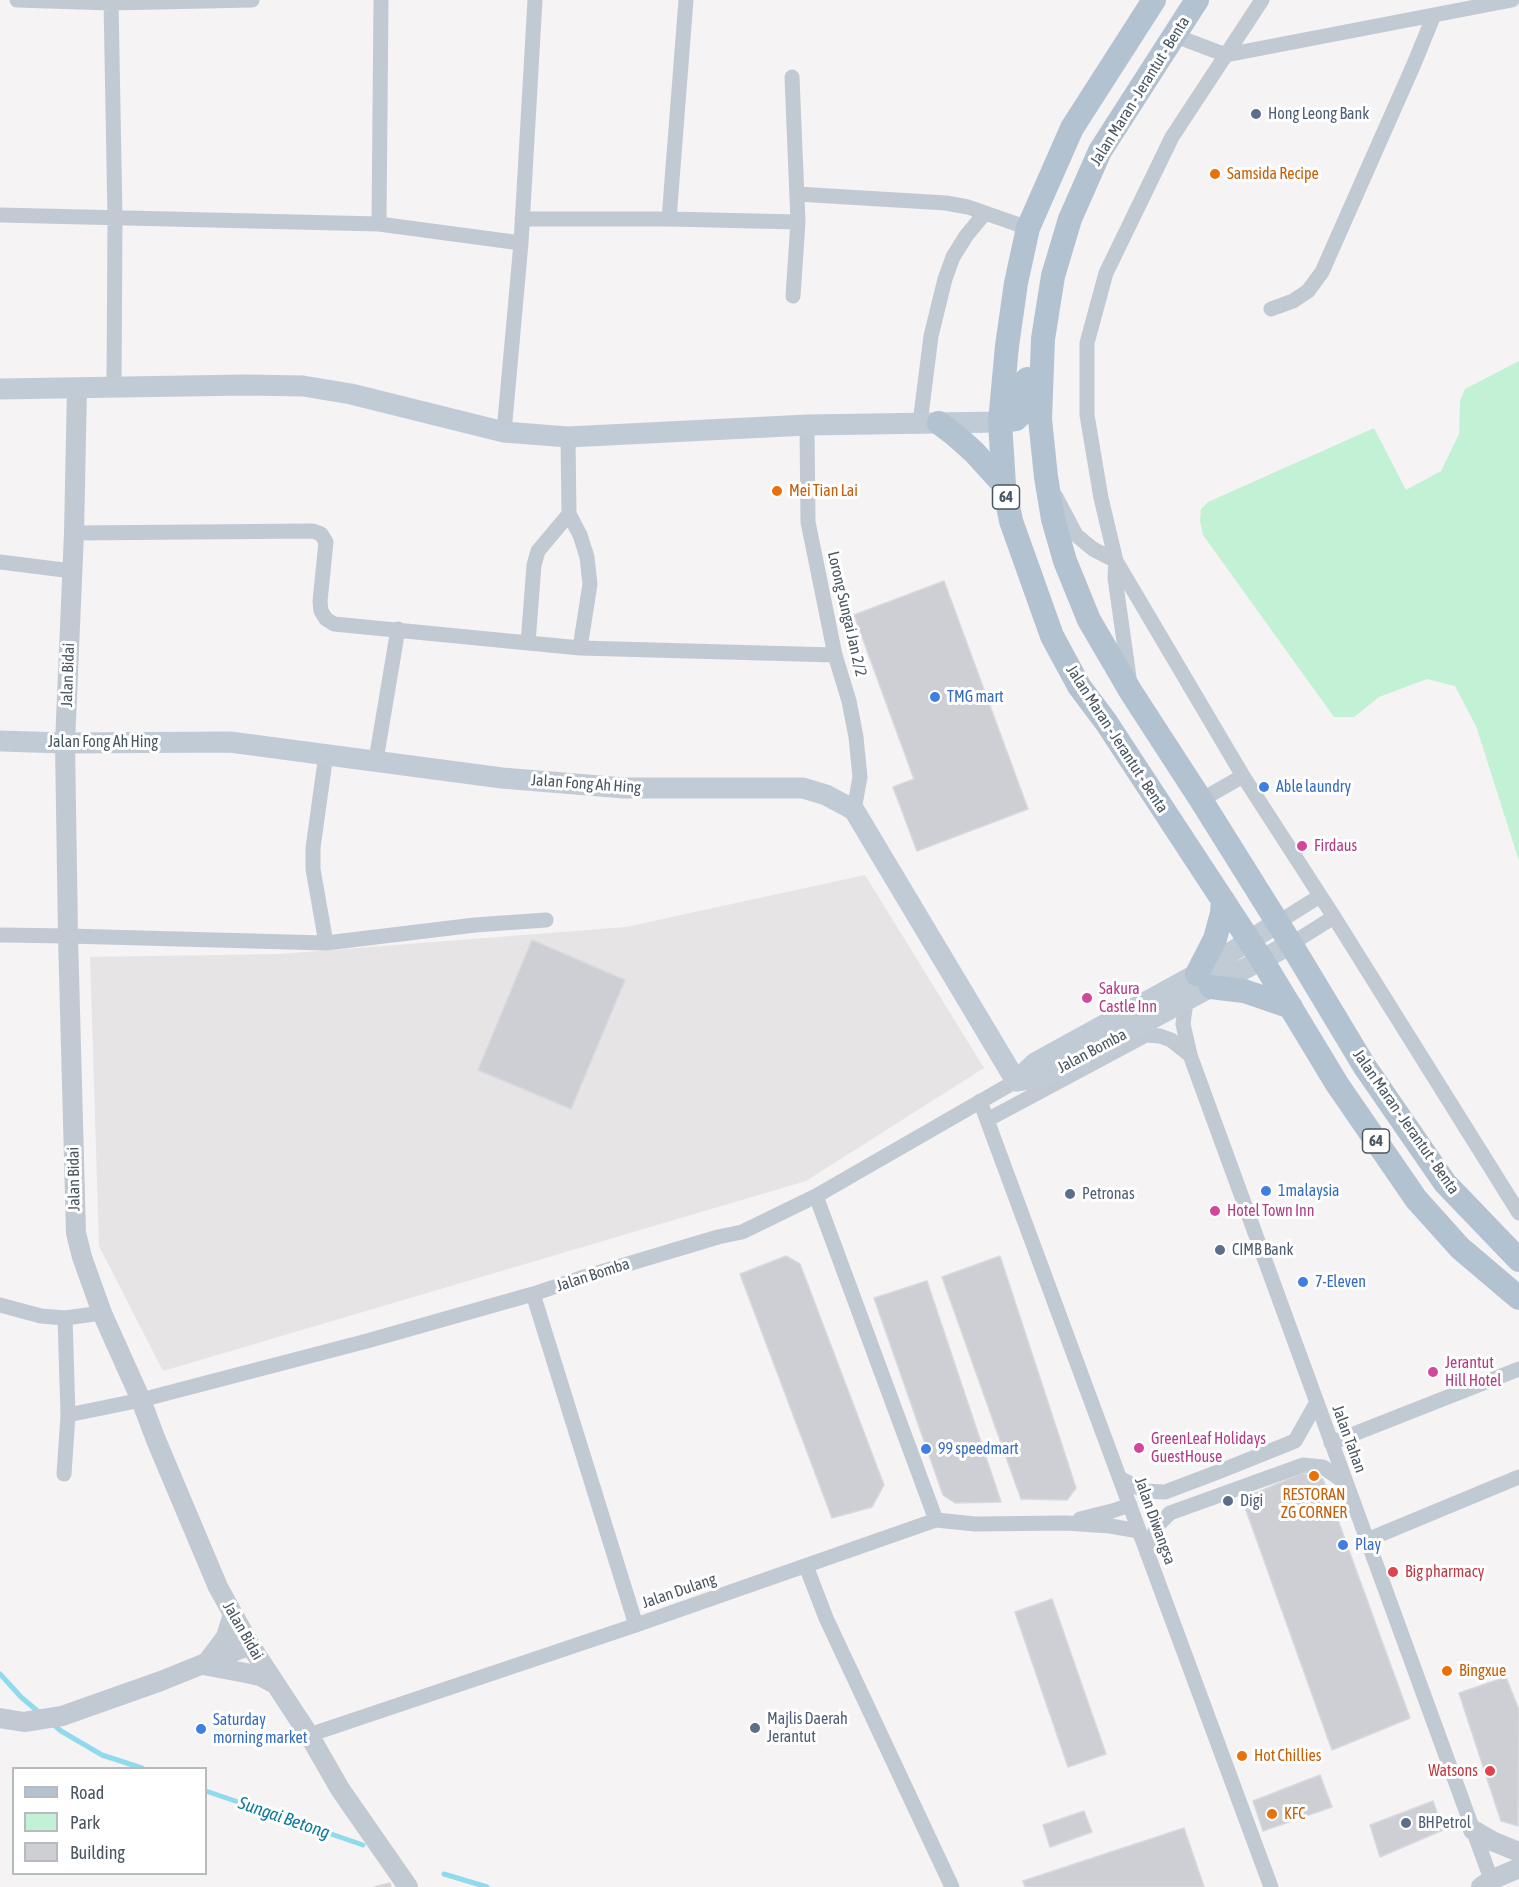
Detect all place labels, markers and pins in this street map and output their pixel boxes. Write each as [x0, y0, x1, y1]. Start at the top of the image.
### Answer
place label: Hong Leong Bank [1268, 104, 1369, 124]
marker: Hong Leong Bank [1249, 107, 1263, 121]
place label: Samsida Recipe [1227, 164, 1319, 184]
marker: Samsida Recipe [1208, 167, 1222, 181]
place label: Mei Tian Lai [789, 481, 858, 501]
marker: Mei Tian Lai [770, 484, 784, 498]
place label: TMG mart [947, 687, 1004, 707]
marker: TMG mart [928, 690, 942, 704]
place label: Able laundry [1276, 777, 1351, 797]
marker: Able laundry [1257, 780, 1271, 794]
place label: Firdaus [1314, 836, 1357, 856]
marker: Firdaus [1295, 839, 1309, 853]
place label: Sakura Castle Inn [1099, 979, 1157, 1017]
marker: Sakura Castle Inn [1080, 991, 1094, 1005]
place label: 1malaysia [1278, 1181, 1340, 1201]
place label: Petronas [1082, 1184, 1135, 1204]
marker: 1malaysia [1259, 1184, 1273, 1198]
marker: Petronas [1063, 1187, 1077, 1201]
place label: Hotel Town Inn [1227, 1201, 1314, 1221]
marker: Hotel Town Inn [1208, 1204, 1222, 1218]
place label: CIMB Bank [1232, 1240, 1294, 1260]
marker: CIMB Bank [1213, 1243, 1227, 1257]
place label: 7-Eleven [1315, 1272, 1366, 1292]
marker: 7-Eleven [1296, 1275, 1310, 1289]
place label: Jerantut Hill Hotel [1445, 1353, 1501, 1391]
marker: Jerantut Hill Hotel [1426, 1365, 1440, 1379]
place label: GreenLeaf Holidays GuestHouse [1151, 1429, 1266, 1467]
place label: 99 speedmart [938, 1439, 1019, 1459]
marker: GreenLeaf Holidays GuestHouse [1132, 1441, 1146, 1455]
marker: 99 speedmart [919, 1442, 933, 1456]
marker: RESTORAN ZG CORNER [1307, 1469, 1321, 1483]
place label: RESTORAN ZG CORNER [1281, 1485, 1347, 1523]
place label: Digi [1240, 1491, 1263, 1511]
marker: Digi [1221, 1494, 1235, 1508]
place label: Play [1355, 1535, 1381, 1555]
marker: Play [1336, 1538, 1350, 1552]
place label: Big pharmacy [1405, 1562, 1484, 1582]
marker: Big pharmacy [1386, 1565, 1400, 1579]
place label: Bingxue [1459, 1661, 1506, 1681]
marker: Bingxue [1440, 1664, 1454, 1678]
place label: Majlis Daerah Jerantut [767, 1709, 848, 1747]
place label: Saturday morning market [213, 1710, 307, 1748]
marker: Majlis Daerah Jerantut [748, 1721, 762, 1735]
marker: Saturday morning market [194, 1722, 208, 1736]
place label: Hot Chillies [1254, 1746, 1321, 1766]
marker: Hot Chillies [1235, 1749, 1249, 1763]
place label: Watsons [1428, 1761, 1478, 1781]
marker: Watsons [1483, 1764, 1497, 1778]
place label: KFC [1284, 1804, 1305, 1824]
marker: KFC [1265, 1807, 1279, 1821]
place label: BHPetrol [1418, 1813, 1471, 1833]
marker: BHPetrol [1399, 1816, 1413, 1830]

